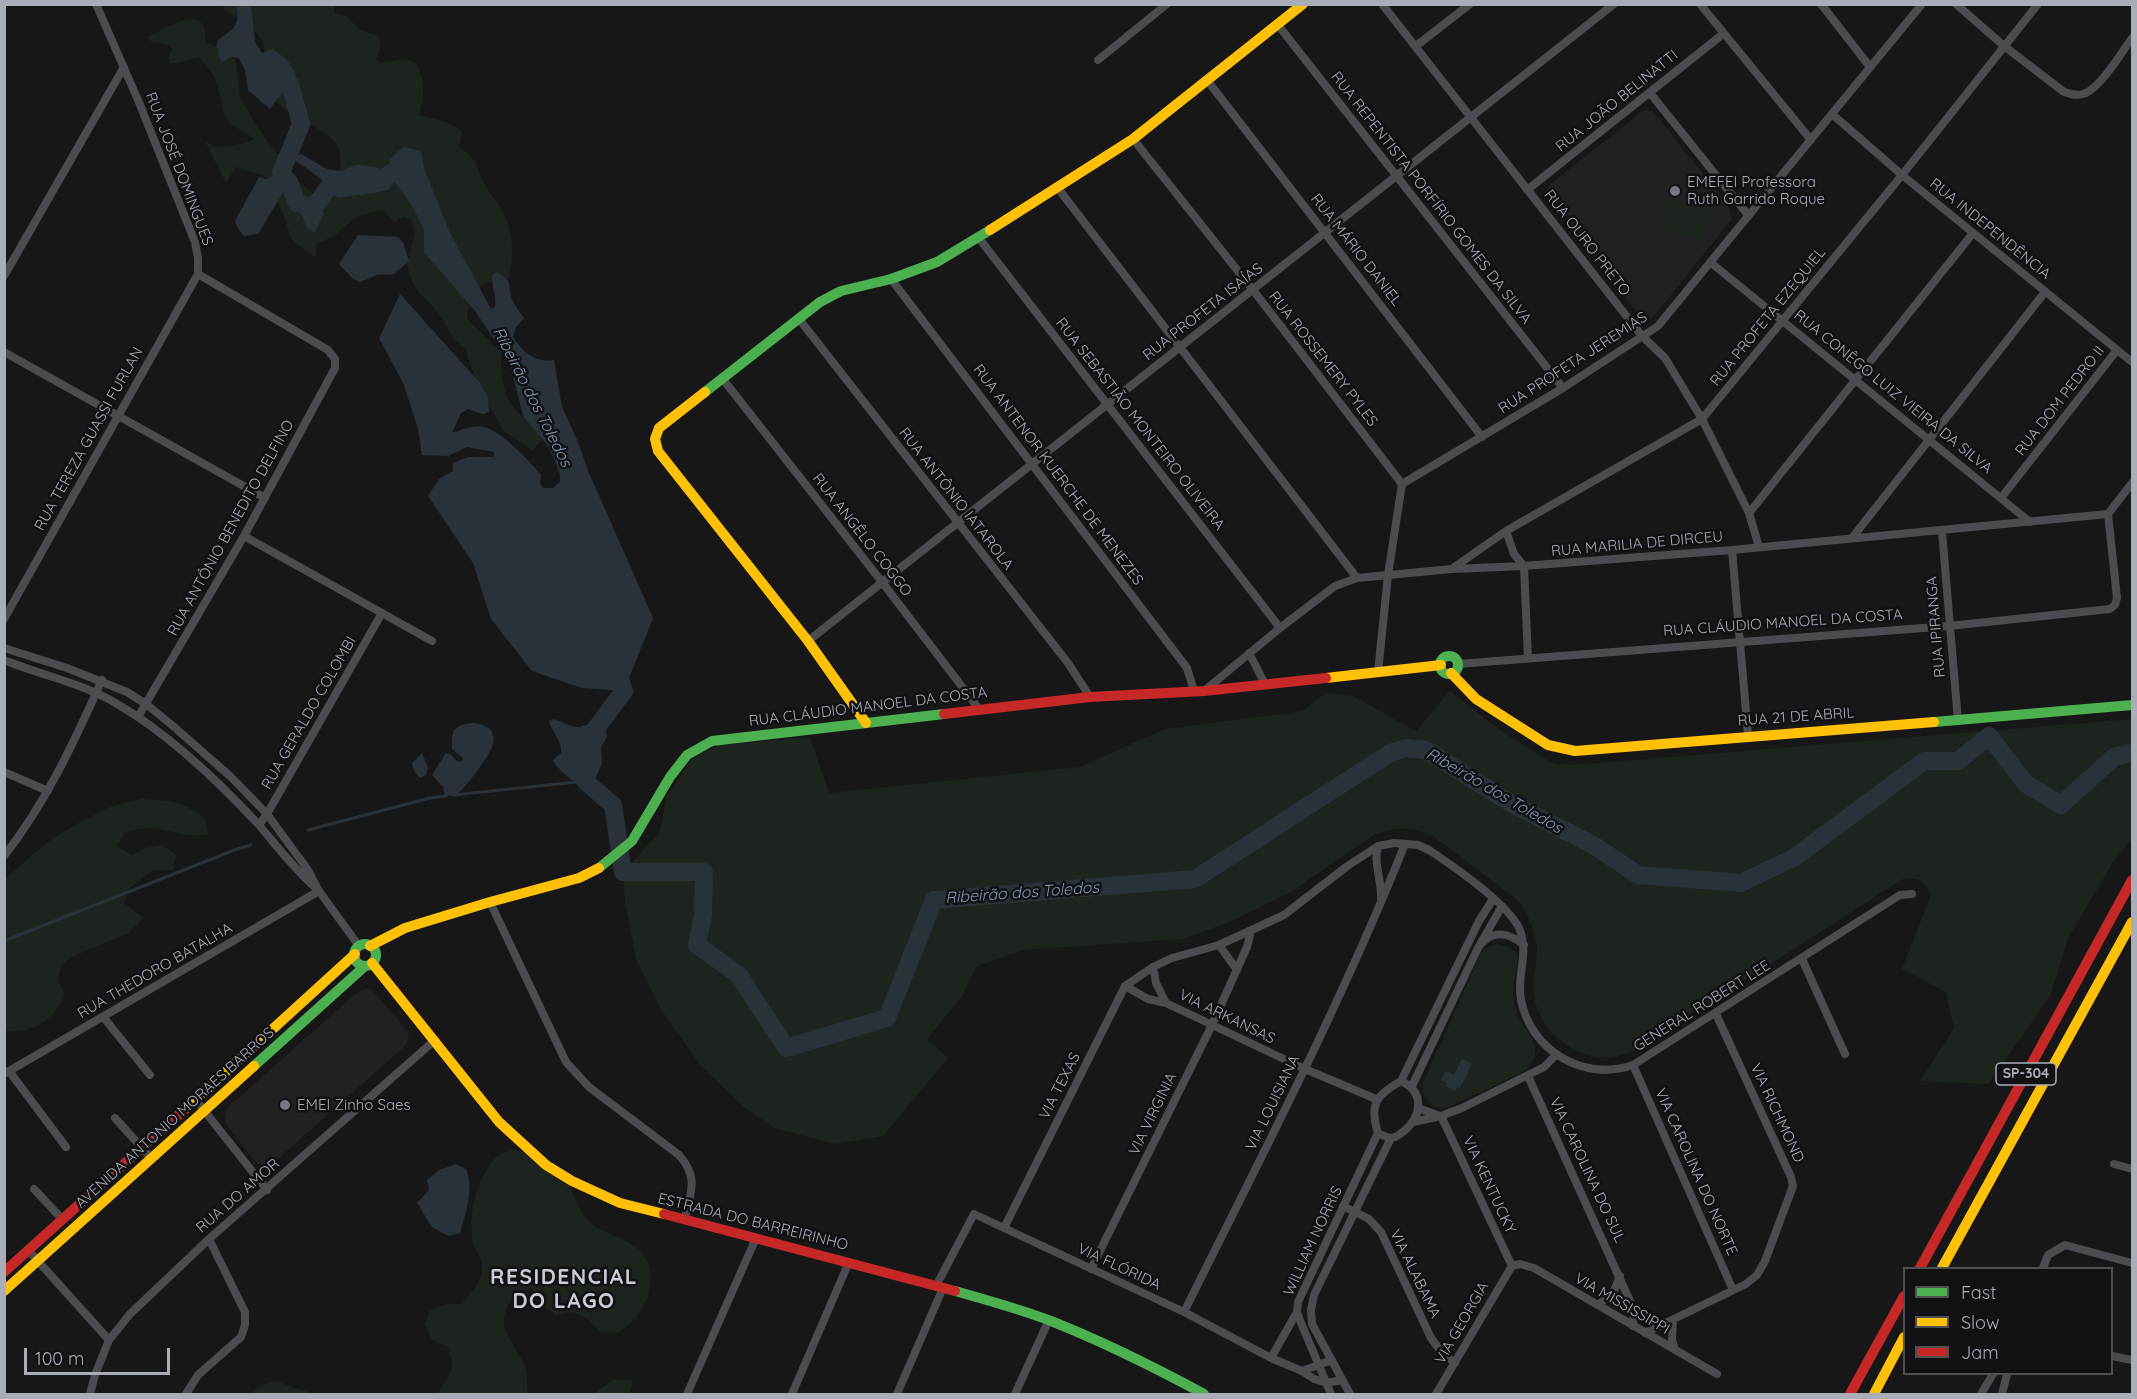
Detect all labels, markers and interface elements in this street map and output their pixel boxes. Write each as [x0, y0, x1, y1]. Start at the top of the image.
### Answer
street label: RUA JOÃO BELINATTI [1552, 46, 1682, 156]
street label: RUA REPENTISTA PORFÍRIO GOMES DA SILVA [1327, 68, 1535, 328]
street label: RUA JOSÉ DOMINGUES [141, 90, 217, 248]
place label: EMEFEI Professora Ruth Garrido Roque [1687, 173, 1825, 208]
street label: RUA INDEPENDÊNCIA [1926, 175, 2054, 283]
marker: EMEFEI Professora Ruth Garrido Roque [1668, 184, 1682, 198]
street label: RUA OURO PRETO [1540, 186, 1634, 300]
street label: RUA MÁRIO DANIEL [1307, 190, 1405, 310]
street label: RUA PROFETA EZEQUIEL [1707, 244, 1829, 390]
street label: RUA PROFETA ISAÍAS [1139, 259, 1267, 365]
street label: RUA ROSSEMERY PYLES [1265, 288, 1381, 430]
street label: RUA CONÊGO LUIZ VIEIRA DA SILVA [1790, 306, 1996, 478]
street label: RUA PROFETA JEREMIAS [1495, 308, 1651, 418]
street label: RUA SEBASTIÃO MONTEIRO OLIVEIRA [1052, 314, 1228, 534]
water label: Ribeirão dos Toledos [488, 324, 576, 470]
street label: RUA DOM PEDRO II [2012, 343, 2108, 459]
street label: RUA TEREZA GUASSI FURLAN [31, 344, 147, 534]
street label: RUA ANTENOR KUERCHE DE MENEZES [969, 361, 1147, 589]
street label: RUA ANTÔNIO BENEDITO DELFINO [164, 417, 298, 639]
street label: RUA ANTÔNIO IATAROLA [895, 424, 1017, 574]
street label: RUA ANGÊLO COGGO [808, 470, 916, 600]
street label: RUA MARILIA DE DIRCEU [1550, 528, 1724, 560]
street label: RUA IPIRANGA [1923, 576, 1949, 678]
street label: RUA CLÁUDIO MANOEL DA COSTA [1663, 606, 1903, 640]
street label: RUA GERALDO COLOMBI [258, 633, 360, 793]
street label: RUA CLÁUDIO MANOEL DA COSTA [748, 683, 988, 731]
street label: RUA 21 DE ABRIL [1737, 704, 1855, 730]
water label: Ribeirão dos Toledos [1422, 744, 1566, 838]
water label: Ribeirão dos Toledos [944, 878, 1100, 908]
street label: RUA THEDORO BATALHA [74, 919, 236, 1023]
street label: GENERAL ROBERT LEE [1630, 957, 1774, 1055]
street label: VIA ARKANSAS [1176, 986, 1278, 1048]
street label: AVENIDA ANTONIO MORAES BARROS [72, 1024, 278, 1212]
street label: VIA TEXAS [1036, 1050, 1084, 1122]
street label: VIA LOUISIANA [1242, 1052, 1304, 1154]
street label: VIA RICHMOND [1746, 1060, 1808, 1166]
road number: SP-304 [1996, 1063, 2056, 1085]
street label: VIA VIRGINIA [1125, 1070, 1181, 1158]
street label: VIA CAROLINA DO NORTE [1651, 1086, 1741, 1258]
street label: VIA CAROLINA DO SUL [1545, 1094, 1629, 1246]
place label: EMEI Zinho Saes [297, 1096, 411, 1114]
marker: EMEI Zinho Saes [278, 1098, 292, 1112]
street label: VIA KENTUCKY [1459, 1133, 1519, 1237]
street label: RUA DO AMOR [193, 1155, 283, 1237]
street label: WILLIAM NORRIS [1280, 1183, 1346, 1299]
street label: ESTRADA DO BARREIRINHO [656, 1190, 850, 1254]
street label: VIA ALABAMA [1386, 1227, 1444, 1321]
street label: VIA FLÓRIDA [1075, 1240, 1163, 1294]
district label: RESIDENCIAL DO LAGO [490, 1265, 638, 1315]
legend [1903, 1267, 2113, 1375]
street label: VIA MISSISSIPPI [1571, 1270, 1673, 1338]
street label: VIA GEORGIA [1431, 1279, 1493, 1367]
text: Fast [1961, 1281, 1996, 1304]
text: Slow [1961, 1311, 1999, 1334]
scale bar [27, 1336, 172, 1374]
text: Jam [1961, 1341, 1999, 1364]
text: 100 m [35, 1347, 84, 1370]

